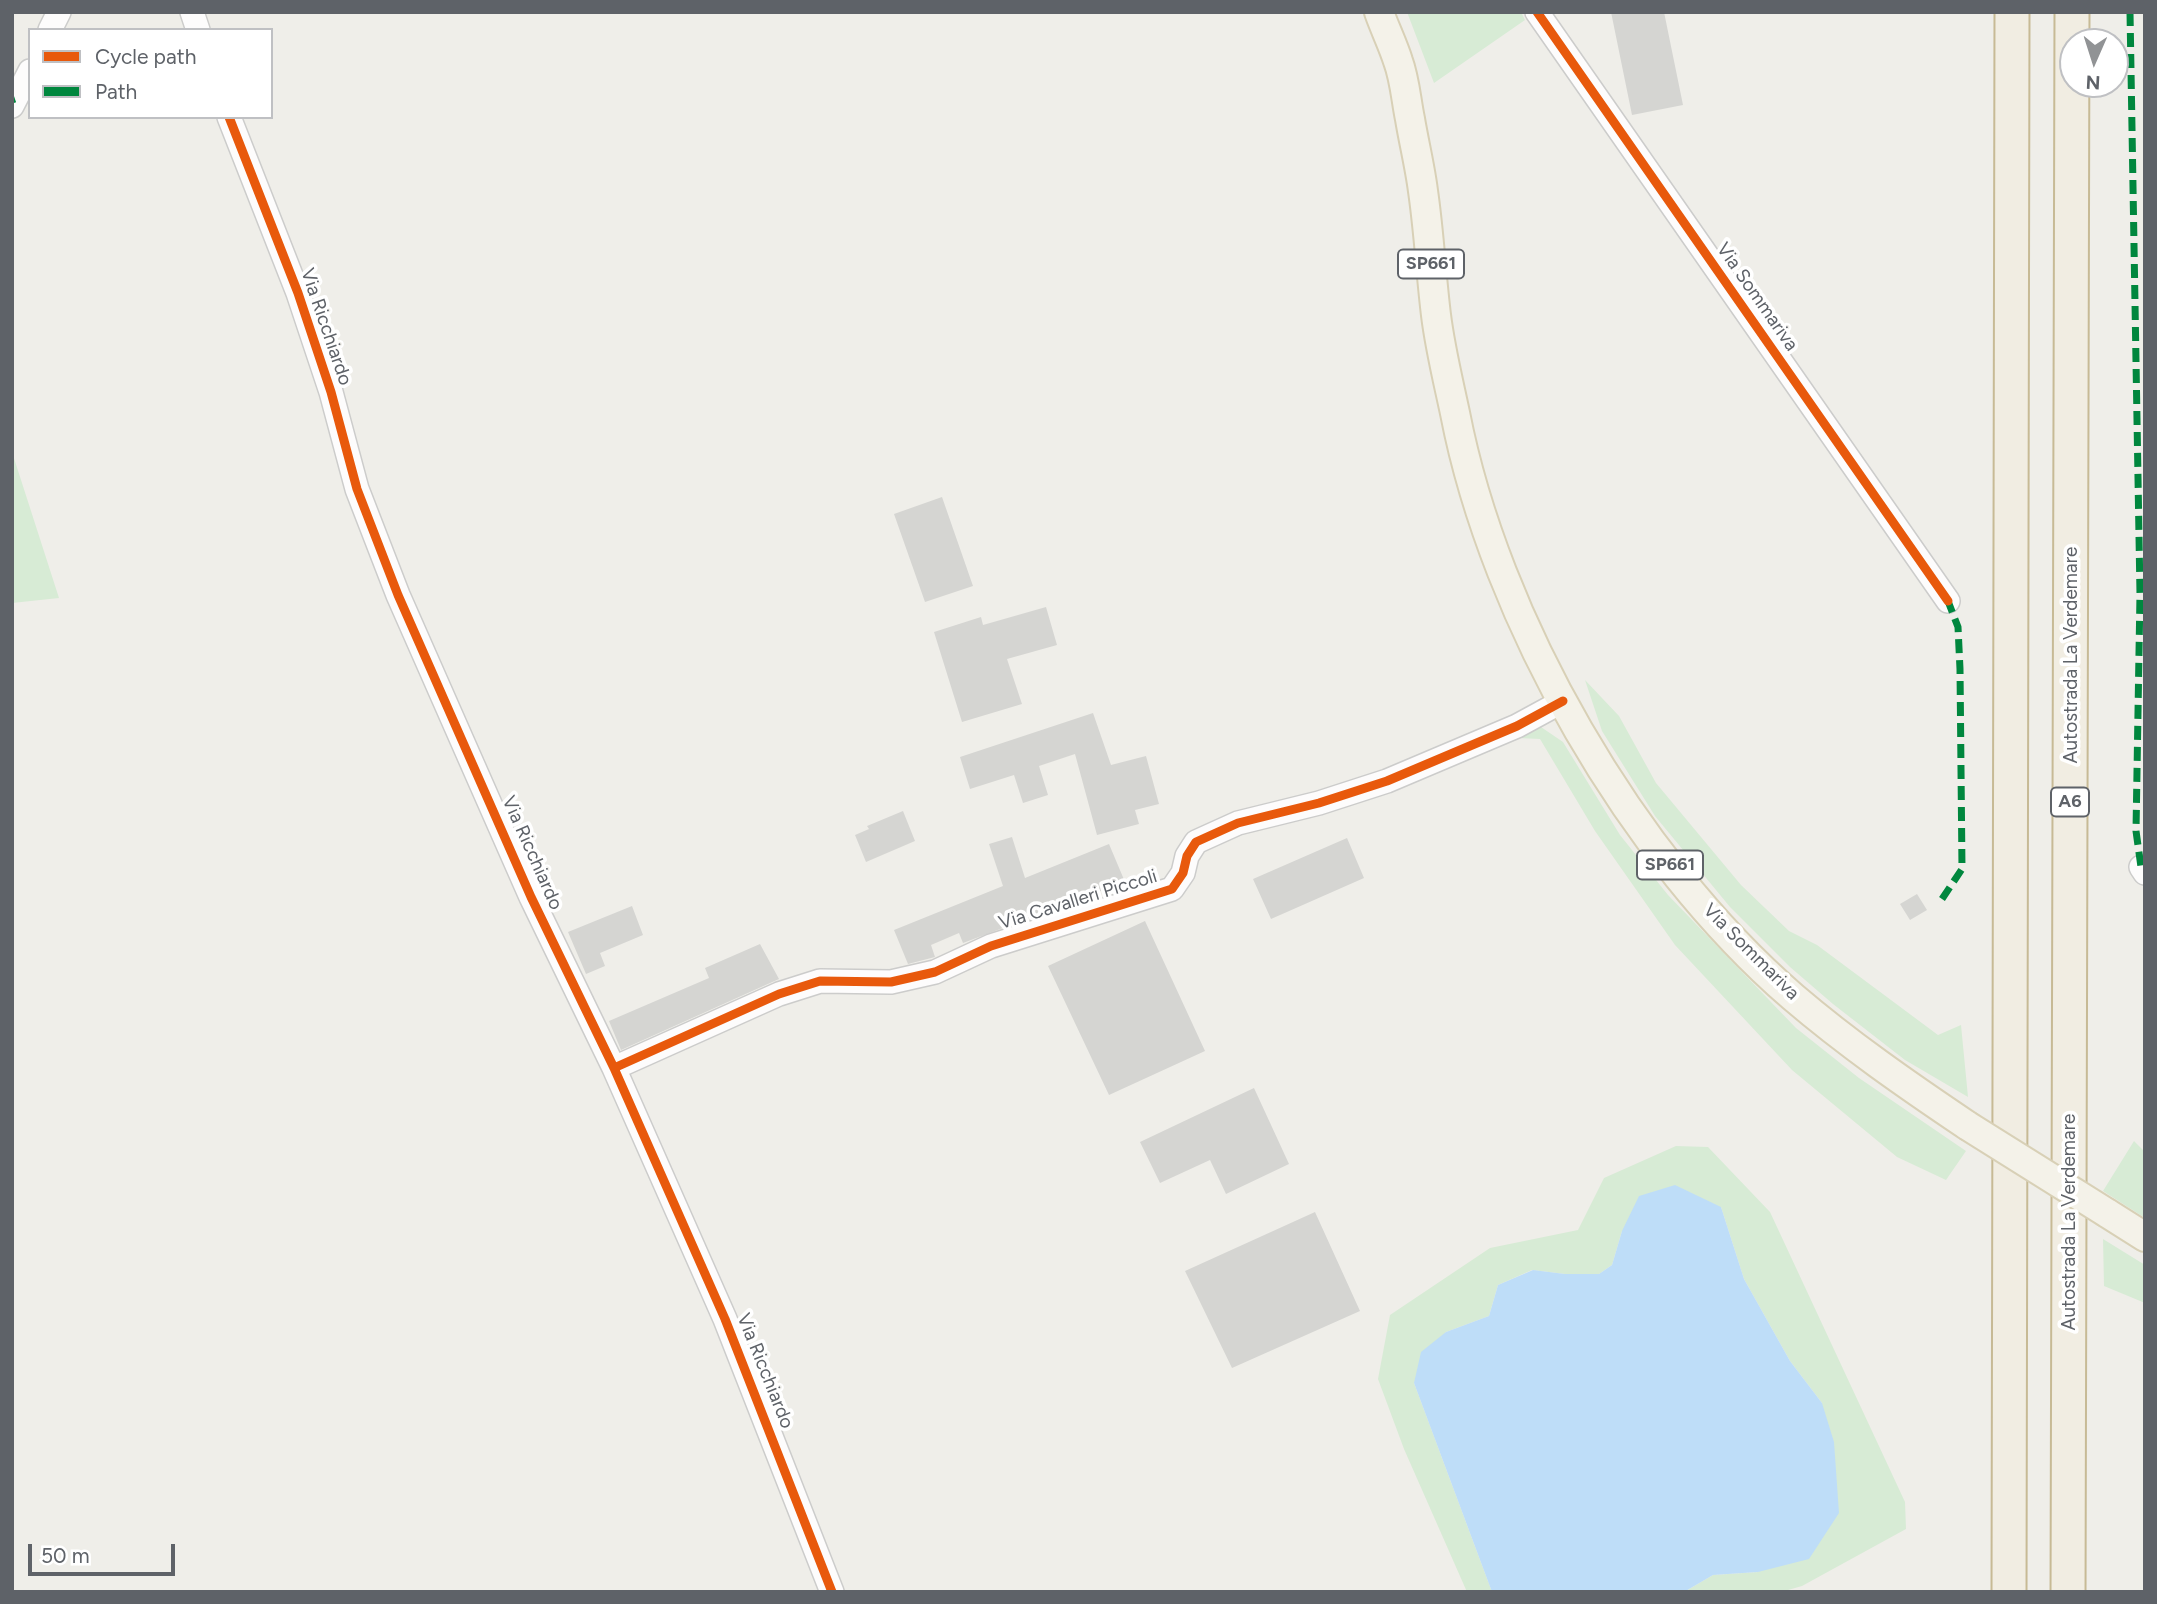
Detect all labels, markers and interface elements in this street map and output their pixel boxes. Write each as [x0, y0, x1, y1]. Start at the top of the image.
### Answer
legend [28, 28, 273, 119]
north arrow [2059, 28, 2129, 98]
text: Cycle path [95, 44, 196, 69]
text: N [2085, 71, 2101, 94]
text: Path [95, 79, 137, 104]
street label: Via Sommariva [1711, 239, 1803, 355]
road number: SP661 [1398, 250, 1464, 278]
street label: Via Ricchiardo [295, 266, 357, 388]
street label: Autostrada La Verdemare [2060, 547, 2082, 763]
road number: A6 [2051, 788, 2089, 816]
street label: Via Ricchiardo [497, 793, 567, 913]
road number: SP661 [1637, 850, 1703, 880]
street label: Via Cavalleri Piccoli [996, 865, 1160, 935]
street label: Via Sommariva [1698, 899, 1804, 1005]
street label: Autostrada La Verdemare [2058, 1114, 2080, 1330]
street label: Via Ricchiardo [732, 1310, 798, 1432]
scale bar [32, 1530, 178, 1574]
text: 50 m [41, 1543, 90, 1568]

